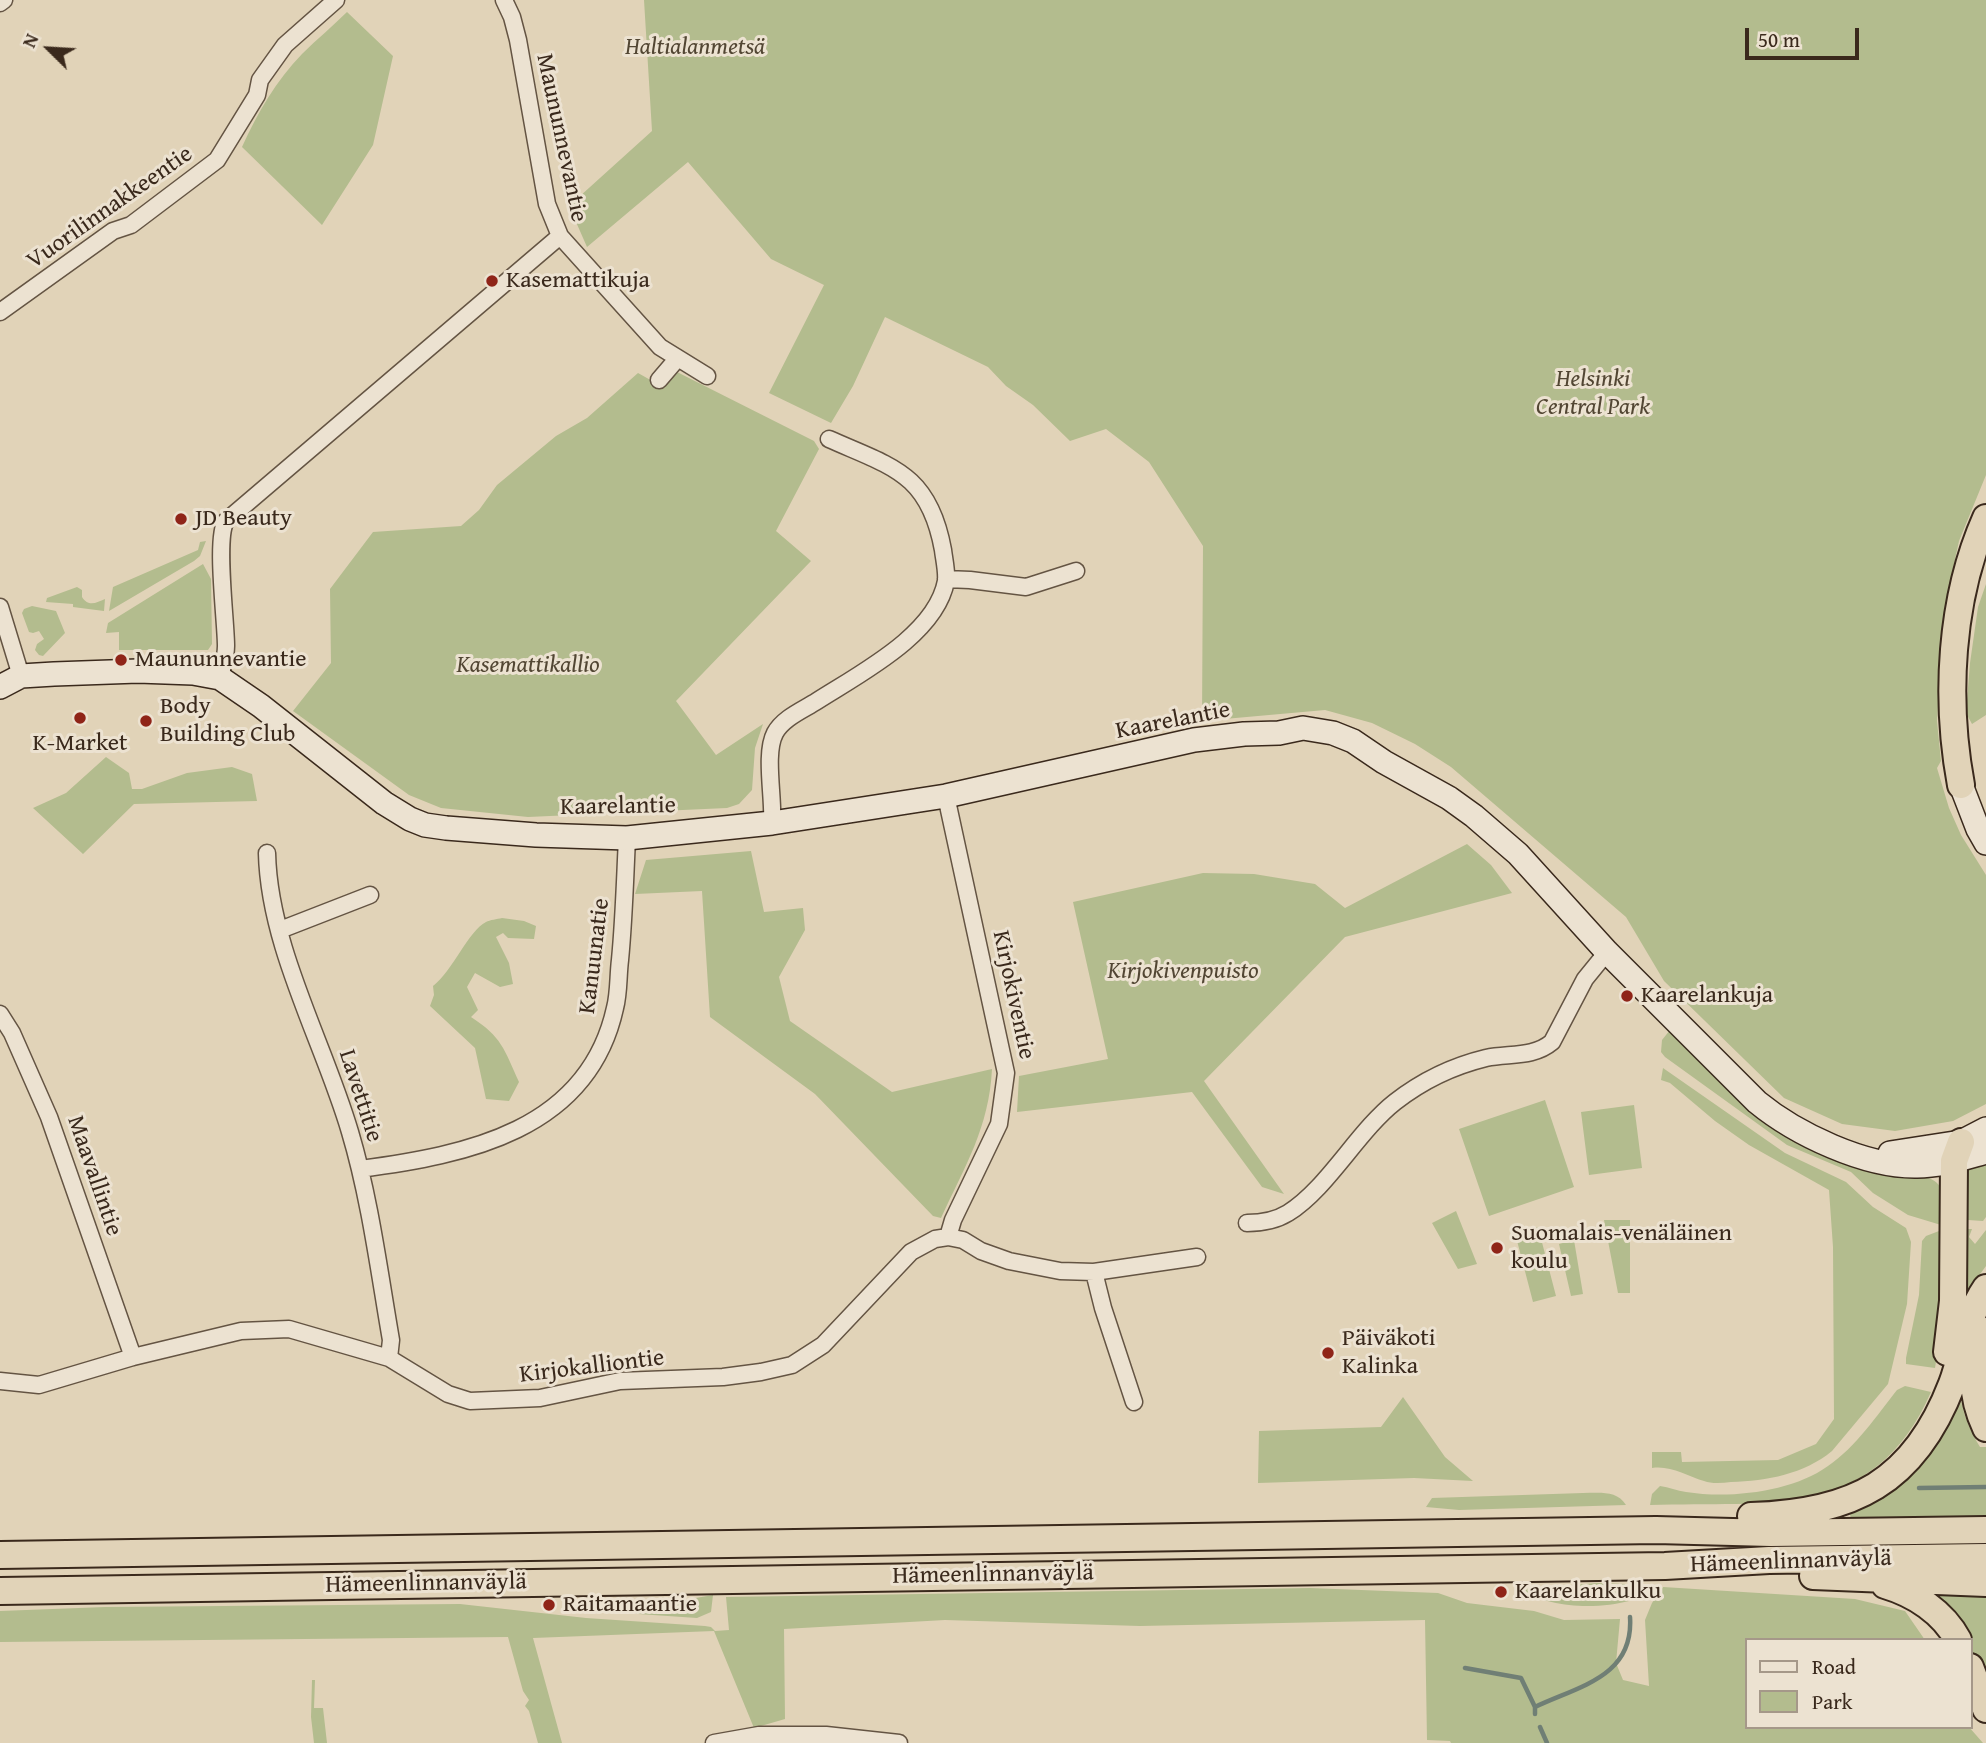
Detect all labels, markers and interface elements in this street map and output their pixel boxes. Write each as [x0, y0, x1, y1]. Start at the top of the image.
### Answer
north arrow [14, 14, 84, 84]
scale bar [1748, 14, 1862, 58]
text: 50 m [1758, 24, 1800, 55]
text: N [14, 29, 45, 52]
park label: Haltialanmetsä [625, 34, 765, 62]
street label: Maununnevantie [529, 51, 593, 225]
street label: Vuorilinnakkeentie [22, 140, 198, 276]
place label: Kasemattikuja [506, 267, 650, 295]
marker: Kasemattikuja [484, 273, 500, 289]
park label: Helsinki Central Park [1536, 366, 1650, 422]
place label: JD Beauty [195, 505, 292, 533]
marker: JD Beauty [173, 511, 189, 527]
place label: Maununnevantie [135, 646, 306, 674]
marker: Maununnevantie [113, 652, 129, 668]
park label: Kasemattikallio [457, 652, 599, 680]
place label: Body Building Club [160, 693, 296, 749]
street label: Kaarelantie [1113, 696, 1233, 746]
marker: K-Market [72, 710, 88, 726]
marker: Body Building Club [138, 713, 154, 729]
place label: K-Market [33, 730, 127, 758]
street label: Kaarelantie [560, 792, 676, 822]
street label: Kanuunatie [574, 897, 616, 1015]
street label: Kirjokiventie [985, 928, 1041, 1062]
park label: Kirjokivenpuisto [1108, 958, 1258, 986]
place label: Kaarelankuja [1641, 982, 1773, 1010]
marker: Kaarelankuja [1619, 988, 1635, 1004]
street label: Lavettitie [332, 1046, 388, 1146]
street label: Maavallintie [60, 1112, 128, 1240]
place label: Suomalais-venäläinen koulu [1511, 1220, 1732, 1276]
marker: Suomalais-venäläinen koulu [1489, 1240, 1505, 1256]
place label: Päiväkoti Kalinka [1342, 1325, 1435, 1381]
street label: Kirjokalliontie [518, 1344, 666, 1390]
marker: Päiväkoti Kalinka [1320, 1345, 1336, 1361]
street label: Hämeenlinnanväylä [1690, 1544, 1892, 1580]
street label: Hämeenlinnanväylä [892, 1559, 1094, 1591]
street label: Hämeenlinnanväylä [325, 1568, 527, 1600]
place label: Kaarelankulku [1515, 1578, 1661, 1606]
marker: Kaarelankulku [1493, 1584, 1509, 1600]
place label: Raitamaantie [563, 1591, 697, 1619]
marker: Raitamaantie [541, 1597, 557, 1613]
legend [1744, 1638, 1972, 1729]
text: Road [1812, 1651, 1856, 1682]
text: Park [1812, 1686, 1853, 1717]

